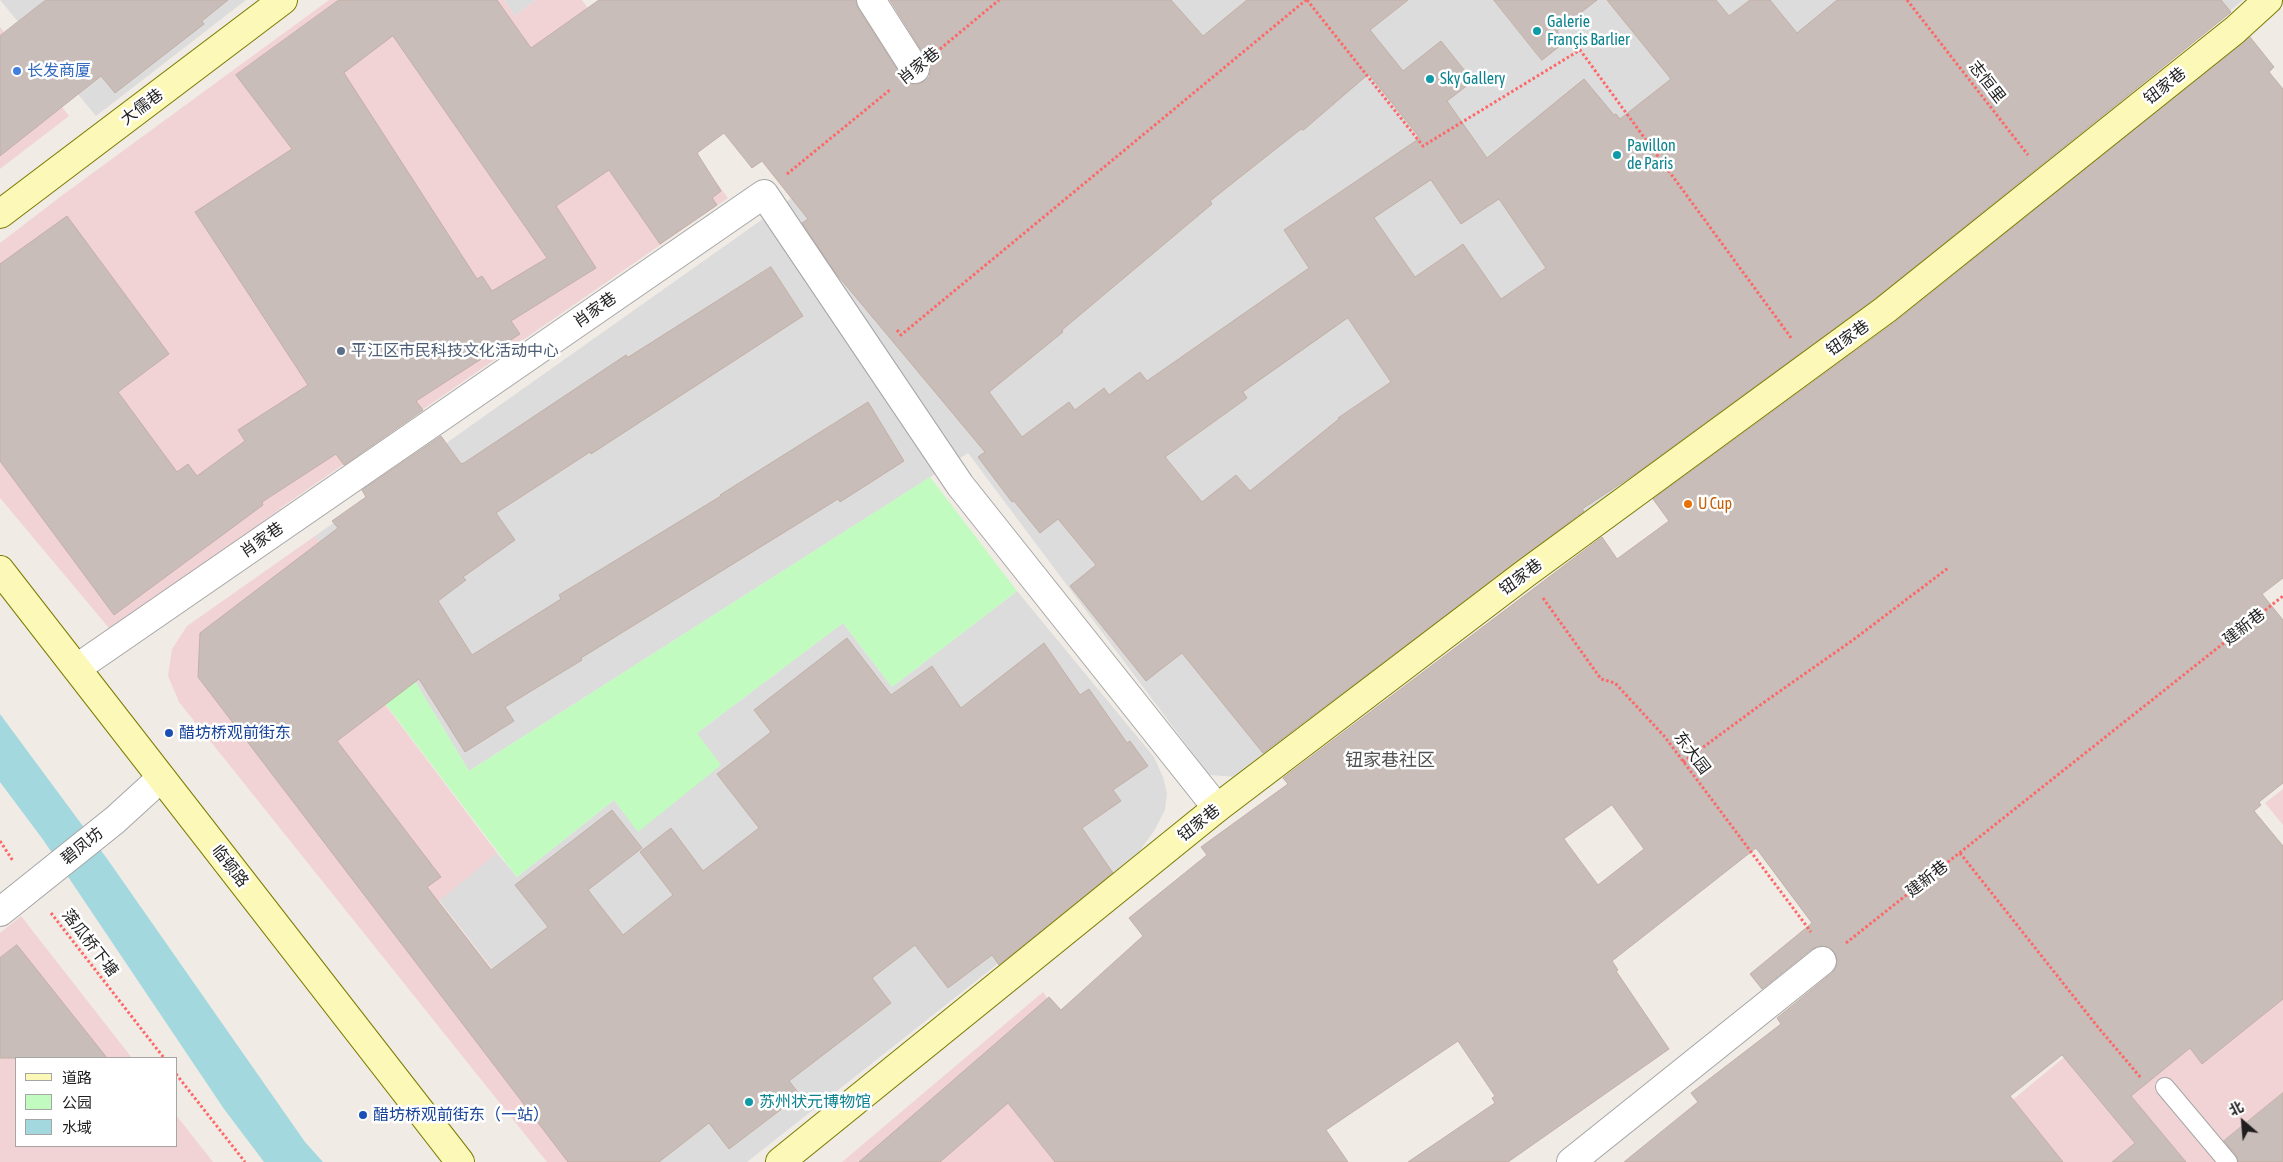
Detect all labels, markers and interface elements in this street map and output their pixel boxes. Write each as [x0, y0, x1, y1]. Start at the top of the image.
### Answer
place label: Galerie Françis Barlier [1547, 12, 1630, 50]
marker: Galerie Françis Barlier [1531, 25, 1543, 37]
street label: 肖家巷 [894, 43, 944, 89]
street label: 志恒里 [1965, 57, 2009, 107]
place label: 长发商厦 [27, 61, 91, 81]
street label: 钮家巷 [2140, 63, 2190, 109]
marker: 长发商厦 [11, 65, 23, 77]
place label: Sky Gallery [1440, 69, 1505, 89]
marker: Sky Gallery [1424, 73, 1436, 85]
street label: 大儒巷 [117, 85, 167, 129]
place label: Pavillon de Paris [1627, 136, 1676, 174]
marker: Pavillon de Paris [1611, 149, 1623, 161]
street label: 肖家巷 [570, 288, 620, 332]
street label: 钮家巷 [1823, 316, 1873, 360]
place label: 平江区市民科技文化活动中心 [351, 341, 559, 361]
marker: 平江区市民科技文化活动中心 [335, 345, 347, 357]
place label: U Cup [1698, 494, 1732, 514]
marker: U Cup [1682, 498, 1694, 510]
street label: 肖家巷 [237, 518, 287, 562]
street label: 钮家巷 [1496, 555, 1546, 599]
street label: 建新巷 [2219, 605, 2269, 649]
place label: 醋坊桥观前街东 [179, 723, 291, 743]
marker: 醋坊桥观前街东 [163, 727, 175, 739]
street label: 东大园 [1670, 728, 1714, 778]
district label: 钮家巷社区 [1345, 749, 1435, 771]
street label: 钮家巷 [1174, 800, 1224, 846]
street label: 碧凤坊 [57, 823, 107, 869]
street label: 临顿路 [208, 841, 252, 891]
street label: 建新巷 [1902, 857, 1952, 901]
street label: 落瓜桥下塘 [58, 906, 122, 980]
legend [15, 1057, 178, 1147]
text: 道路 [62, 1069, 92, 1086]
place label: 苏州状元博物馆 [759, 1092, 871, 1112]
text: 公园 [62, 1094, 92, 1111]
marker: 苏州状元博物馆 [743, 1096, 755, 1108]
north arrow [2218, 1097, 2268, 1147]
text: 北 [2226, 1098, 2246, 1119]
place label: 醋坊桥观前街东（一站） [373, 1105, 549, 1125]
marker: 醋坊桥观前街东（一站） [357, 1109, 369, 1121]
text: 水域 [62, 1119, 92, 1136]

